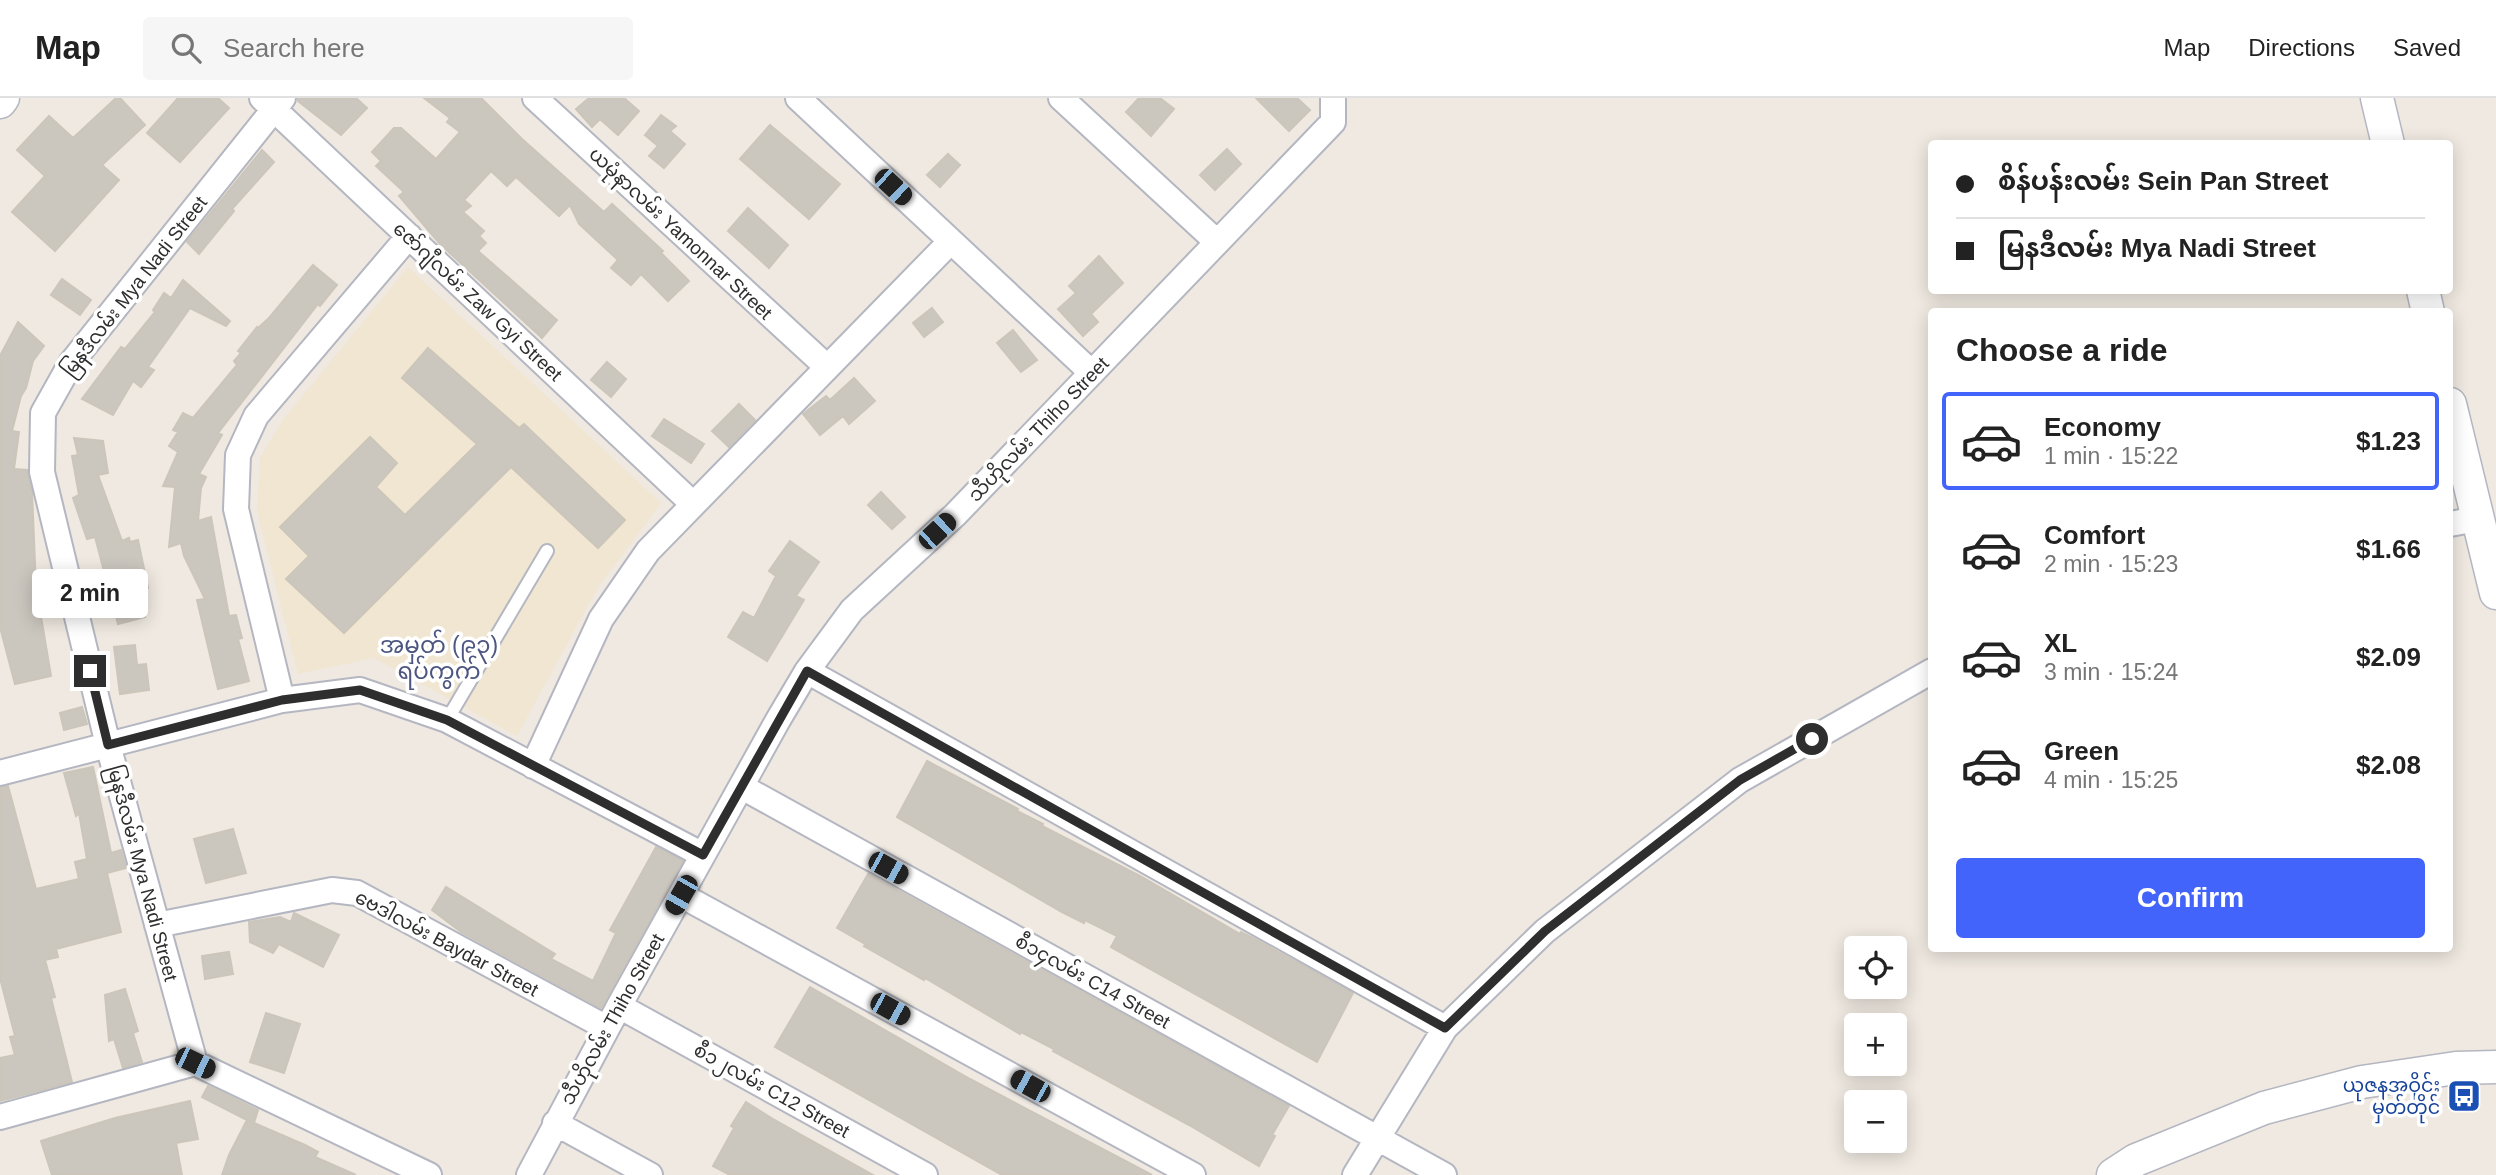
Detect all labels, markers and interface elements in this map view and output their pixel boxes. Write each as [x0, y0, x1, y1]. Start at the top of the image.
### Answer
search box [143, 17, 633, 80]
text: Map [35, 29, 101, 66]
icon: search [167, 29, 205, 67]
text: Search here [223, 33, 365, 63]
text: Map [2164, 34, 2210, 61]
text: Directions [2248, 34, 2355, 61]
text: Saved [2393, 34, 2461, 61]
street label: ယမုံနာလမ်း Yamonnar Street [581, 140, 780, 328]
car [871, 165, 916, 209]
text: စိန်ပန်းလမ်း Sein Pan Street [1998, 166, 2328, 196]
street label: မြနဒီလမ်း Mya Nadi Street [54, 189, 216, 384]
street label: ဇော်ဂျီလမ်း Zaw Gyi Street [386, 215, 570, 389]
text: မြနဒီလမ်း Mya Nadi Street [1998, 233, 2316, 263]
text: Choose a ride [1956, 332, 2168, 368]
street label: သီဟိုလမ်း Thiho Street [961, 350, 1118, 510]
icon: car [1960, 410, 2023, 473]
text: Economy [2044, 412, 2161, 442]
text: $1.23 [2356, 426, 2421, 456]
text: 1 min · 15:22 [2044, 443, 2178, 469]
car [915, 509, 960, 553]
icon: car [1960, 518, 2023, 581]
text: Comfort [2044, 520, 2145, 550]
text: $1.66 [2356, 534, 2421, 564]
text: 2 min · 15:23 [2044, 551, 2178, 577]
callout: 2 min [32, 570, 148, 618]
text: 2 min [60, 580, 120, 606]
icon: car [1960, 626, 2023, 689]
text: XL [2044, 628, 2077, 658]
district label: အမှတ် (၉၃) ရပ်ကွက် [380, 629, 498, 690]
text: $2.09 [2356, 642, 2421, 672]
route end [74, 655, 106, 687]
text: 3 min · 15:24 [2044, 659, 2178, 685]
route start [1796, 723, 1828, 755]
icon: car [1960, 734, 2023, 797]
text: Green [2044, 736, 2119, 766]
text: $2.08 [2356, 750, 2421, 780]
street label: မြနဒီလမ်း Mya Nadi Street [99, 762, 186, 985]
text: 4 min · 15:25 [2044, 767, 2178, 793]
car [865, 849, 912, 887]
button: Confirm [1956, 858, 2425, 938]
car [662, 872, 701, 918]
street label: ဗေဒါလမ်း Baydar Street [352, 883, 544, 1001]
street label: သီဟိုလမ်း Thiho Street [553, 927, 674, 1111]
street label: စီ၁၄လမ်း C14 Street [1009, 927, 1176, 1037]
map controls [1844, 936, 1907, 1153]
button: locate [1844, 936, 1907, 999]
car [867, 990, 914, 1028]
button: + [1844, 1013, 1907, 1076]
street label: စီ၁၂လမ်း C12 Street [688, 1035, 856, 1147]
car [172, 1044, 219, 1082]
car [1007, 1067, 1054, 1105]
place label: ယုဇနအဝိုင်း မှတ်တိုင် [2343, 1071, 2440, 1124]
bus stop icon: ယုဇနအဝိုင်း မှတ်တိုင် [2445, 1077, 2483, 1115]
button: − [1844, 1090, 1907, 1153]

